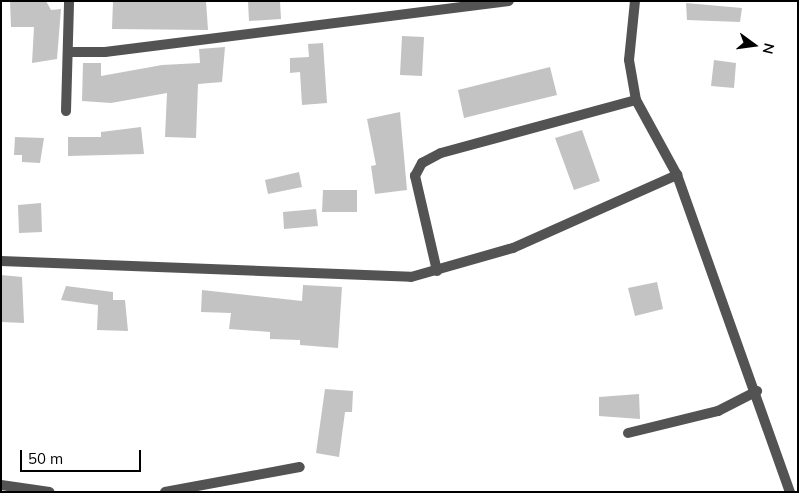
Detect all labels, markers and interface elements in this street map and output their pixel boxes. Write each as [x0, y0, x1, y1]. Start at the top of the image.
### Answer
north arrow [729, 20, 779, 70]
text: N [759, 41, 779, 56]
scale bar [22, 440, 144, 472]
text: 50 m [28, 449, 63, 468]

